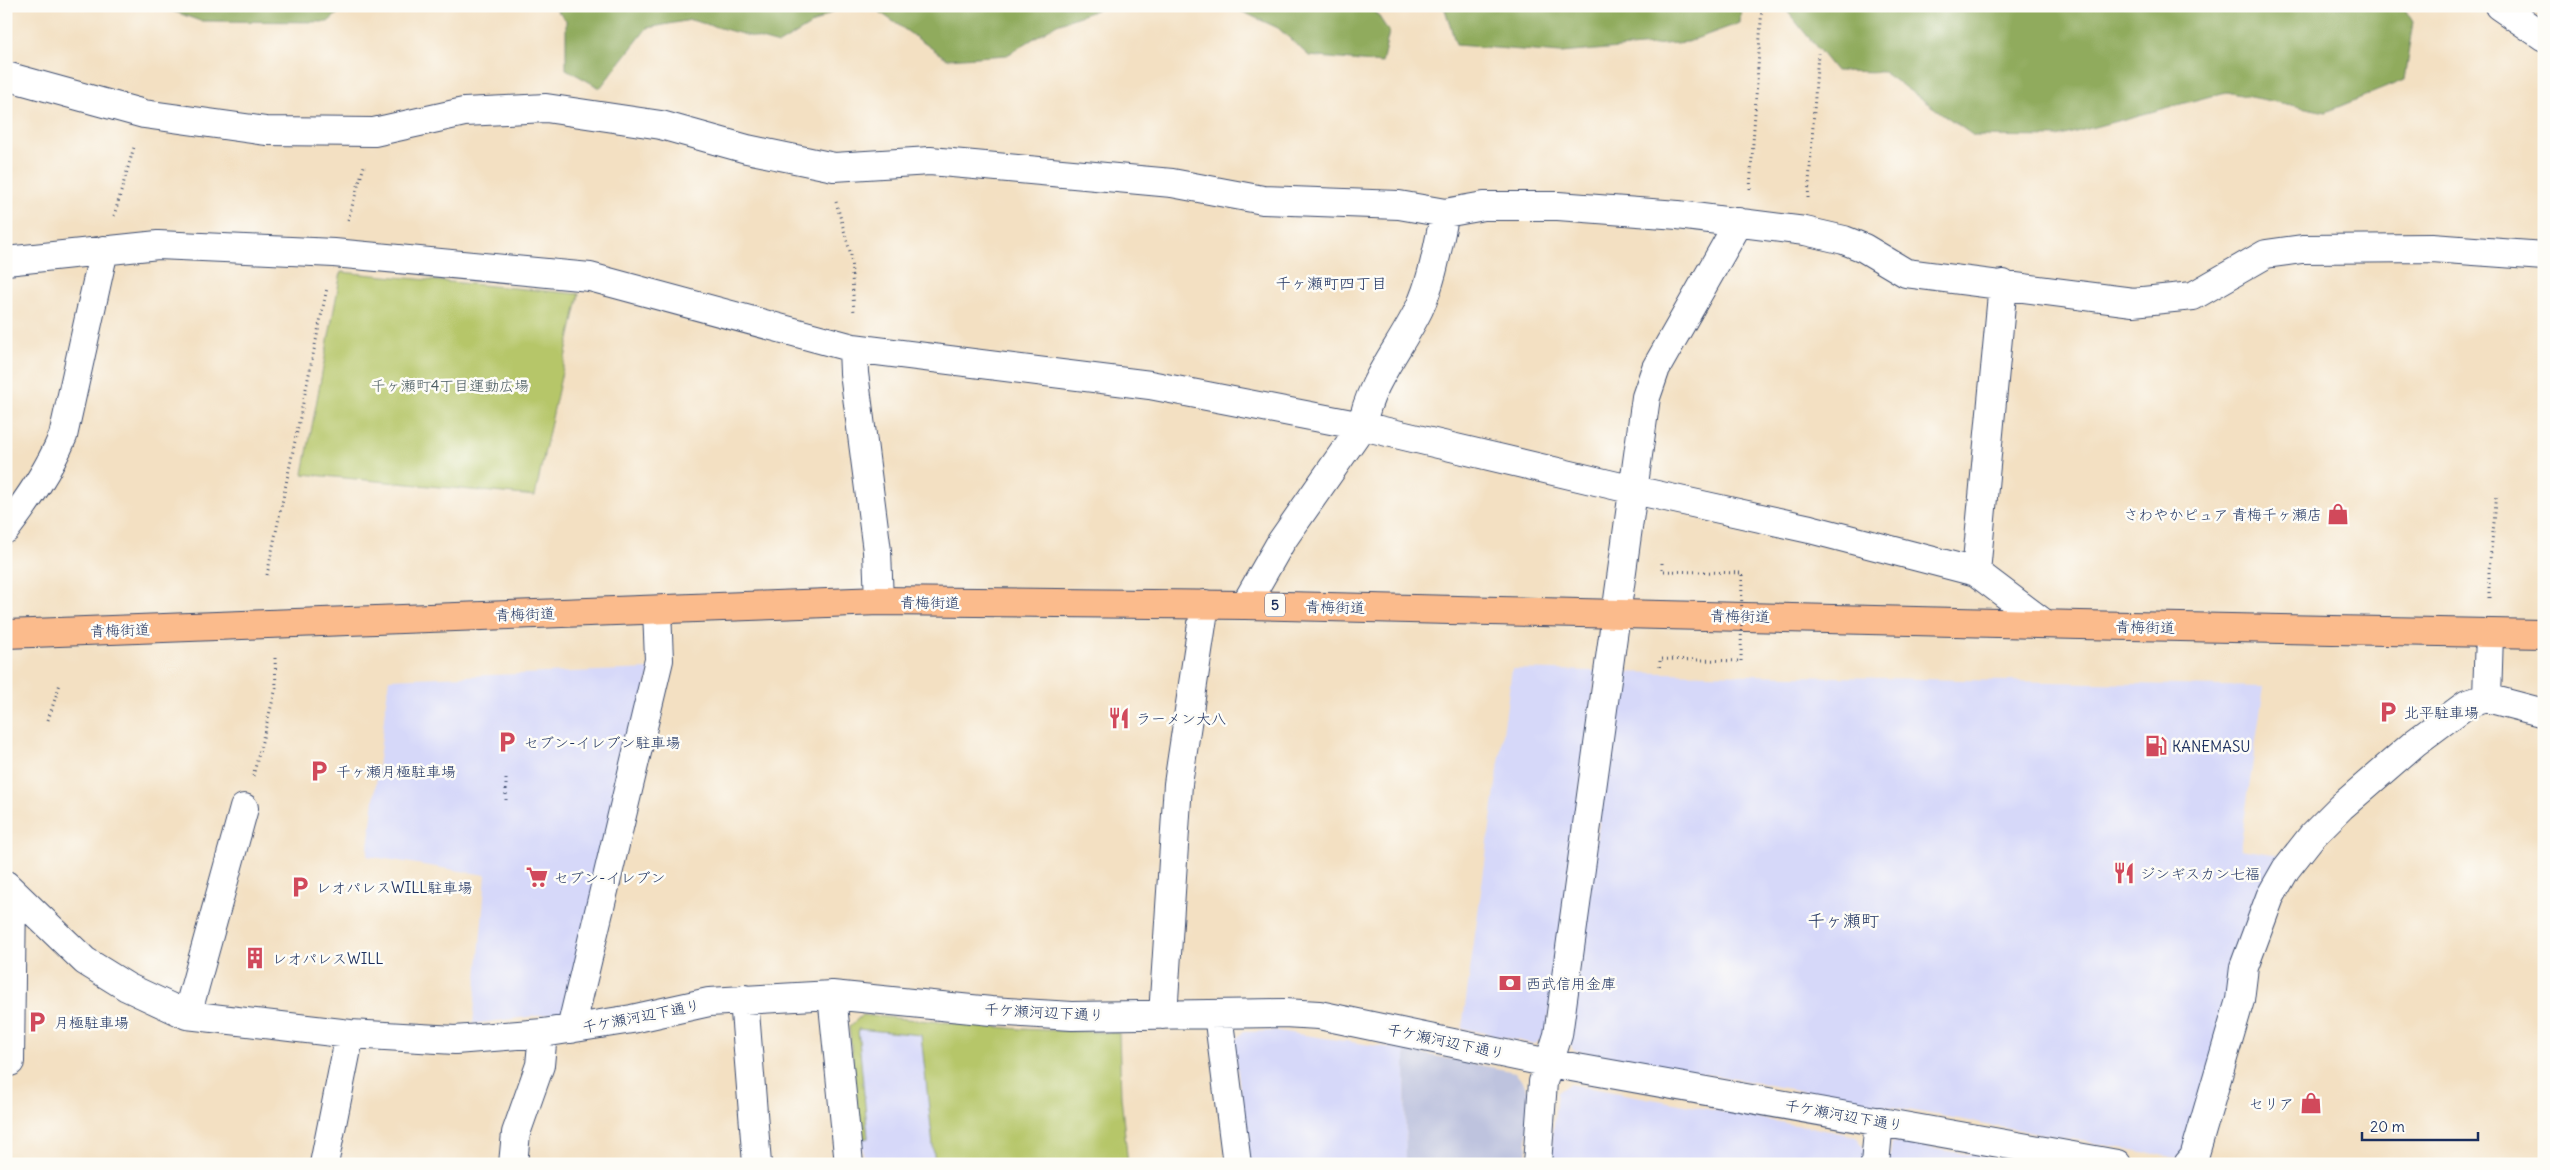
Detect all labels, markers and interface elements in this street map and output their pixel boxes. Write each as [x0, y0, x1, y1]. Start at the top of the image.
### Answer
district label: 千ヶ瀬町四丁目 [1275, 273, 1387, 293]
park label: 千ヶ瀬町4丁目運動広場 [371, 376, 529, 395]
shop icon: さわやかピュア 青梅千ヶ瀬店 [2325, 501, 2351, 527]
place label: さわやかピュア 青梅千ヶ瀬店 [2123, 505, 2322, 524]
street label: 青梅街道 [900, 593, 960, 612]
road number: 5 [1265, 594, 1285, 616]
street label: 青梅街道 [1305, 597, 1365, 617]
street label: 青梅街道 [495, 603, 555, 625]
street label: 青梅街道 [1710, 606, 1770, 626]
street label: 青梅街道 [2115, 617, 2175, 637]
street label: 青梅街道 [90, 619, 150, 641]
parking icon: 北平駐車場 [2375, 699, 2401, 725]
place label: 北平駐車場 [2404, 703, 2479, 722]
restaurant icon: ラーメン大八 [1106, 705, 1132, 731]
place label: ラーメン大八 [1136, 709, 1226, 728]
parking icon: セブン-イレブン駐車場 [494, 729, 520, 755]
place label: セブン-イレブン駐車場 [524, 733, 680, 752]
fuel station icon: KANEMASU [2143, 733, 2169, 759]
place label: KANEMASU [2172, 737, 2250, 756]
parking icon: 千ヶ瀬月極駐車場 [306, 758, 332, 784]
place label: 千ヶ瀬月極駐車場 [336, 762, 456, 781]
restaurant icon: ジンギスカン七福 [2111, 860, 2137, 886]
supermarket icon: セブン-イレブン [524, 864, 550, 890]
place label: ジンギスカン七福 [2140, 864, 2260, 883]
place label: セブン-イレブン [554, 868, 665, 887]
parking icon: レオパレスWILL駐車場 [287, 874, 313, 900]
place label: レオパレスWILL駐車場 [316, 878, 473, 897]
district label: 千ヶ瀬町 [1807, 909, 1879, 932]
building icon: レオパレスWILL [242, 945, 268, 971]
place label: レオパレスWILL [272, 949, 384, 968]
bank icon: 西武信用金庫 [1497, 970, 1523, 996]
place label: 西武信用金庫 [1526, 974, 1616, 993]
street label: 千ケ瀬河辺下通り [580, 995, 702, 1037]
street label: 千ケ瀬河辺下通り [984, 999, 1104, 1025]
parking icon: 月極駐車場 [24, 1009, 50, 1035]
place label: 月極駐車場 [54, 1013, 129, 1032]
street label: 千ケ瀬河辺下通り [1385, 1019, 1507, 1063]
shop icon: セリア [2298, 1090, 2324, 1116]
place label: セリア [2249, 1094, 2294, 1113]
street label: 千ケ瀬河辺下通り [1783, 1095, 1905, 1135]
scale bar [2362, 1110, 2479, 1142]
text: 20 m [2370, 1117, 2405, 1136]

